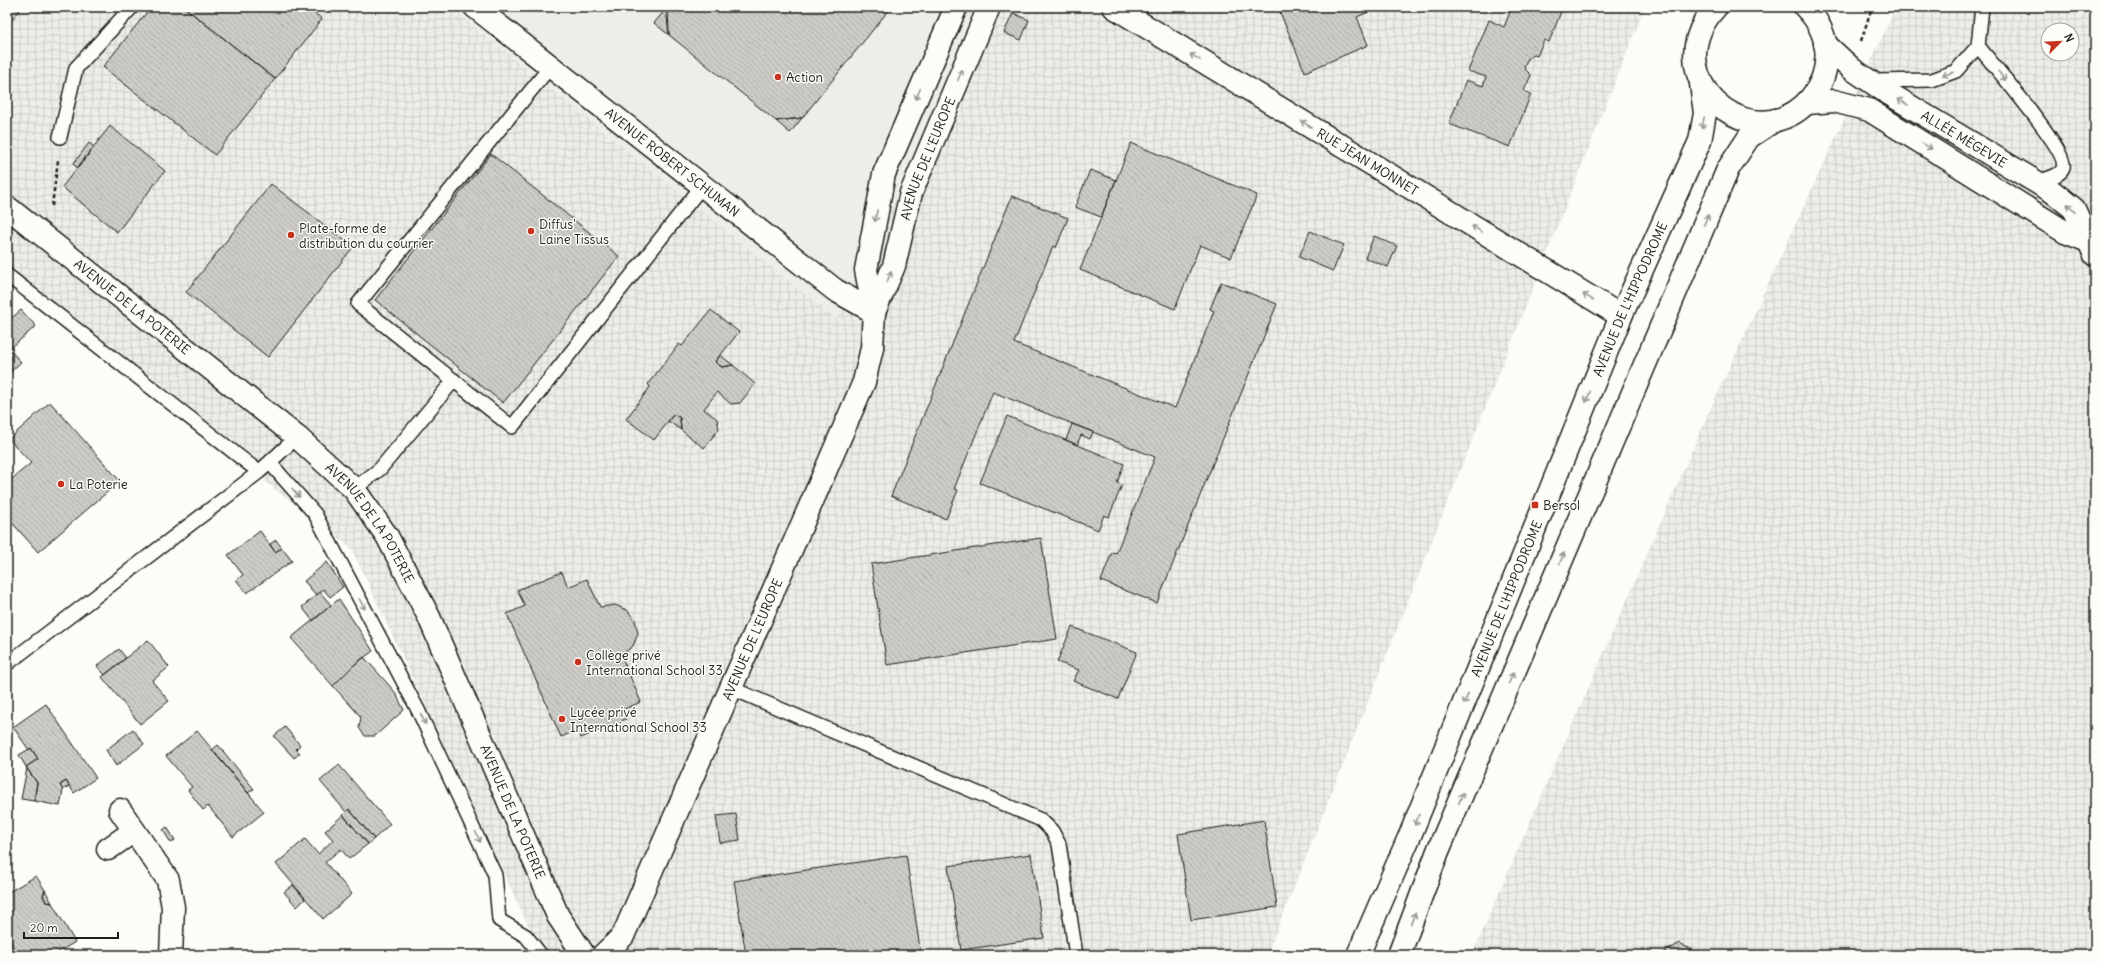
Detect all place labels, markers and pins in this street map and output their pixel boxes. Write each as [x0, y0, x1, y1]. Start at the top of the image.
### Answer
place label: Action [786, 69, 824, 86]
marker: Action [773, 72, 783, 82]
place label: Diffus' Laine Tissus [539, 216, 609, 248]
place label: Plate-forme de distribution du courrier [299, 220, 434, 252]
marker: Diffus' Laine Tissus [526, 226, 536, 236]
marker: Plate-forme de distribution du courrier [286, 230, 296, 240]
place label: La Poterie [69, 476, 128, 493]
marker: La Poterie [56, 479, 66, 489]
place label: Bersol [1543, 497, 1580, 514]
marker: Bersol [1530, 500, 1540, 510]
place label: Collège privé International School 33 [586, 647, 723, 679]
marker: Collège privé International School 33 [573, 657, 583, 667]
place label: Lycée privé International School 33 [570, 704, 707, 736]
marker: Lycée privé International School 33 [557, 714, 567, 724]

